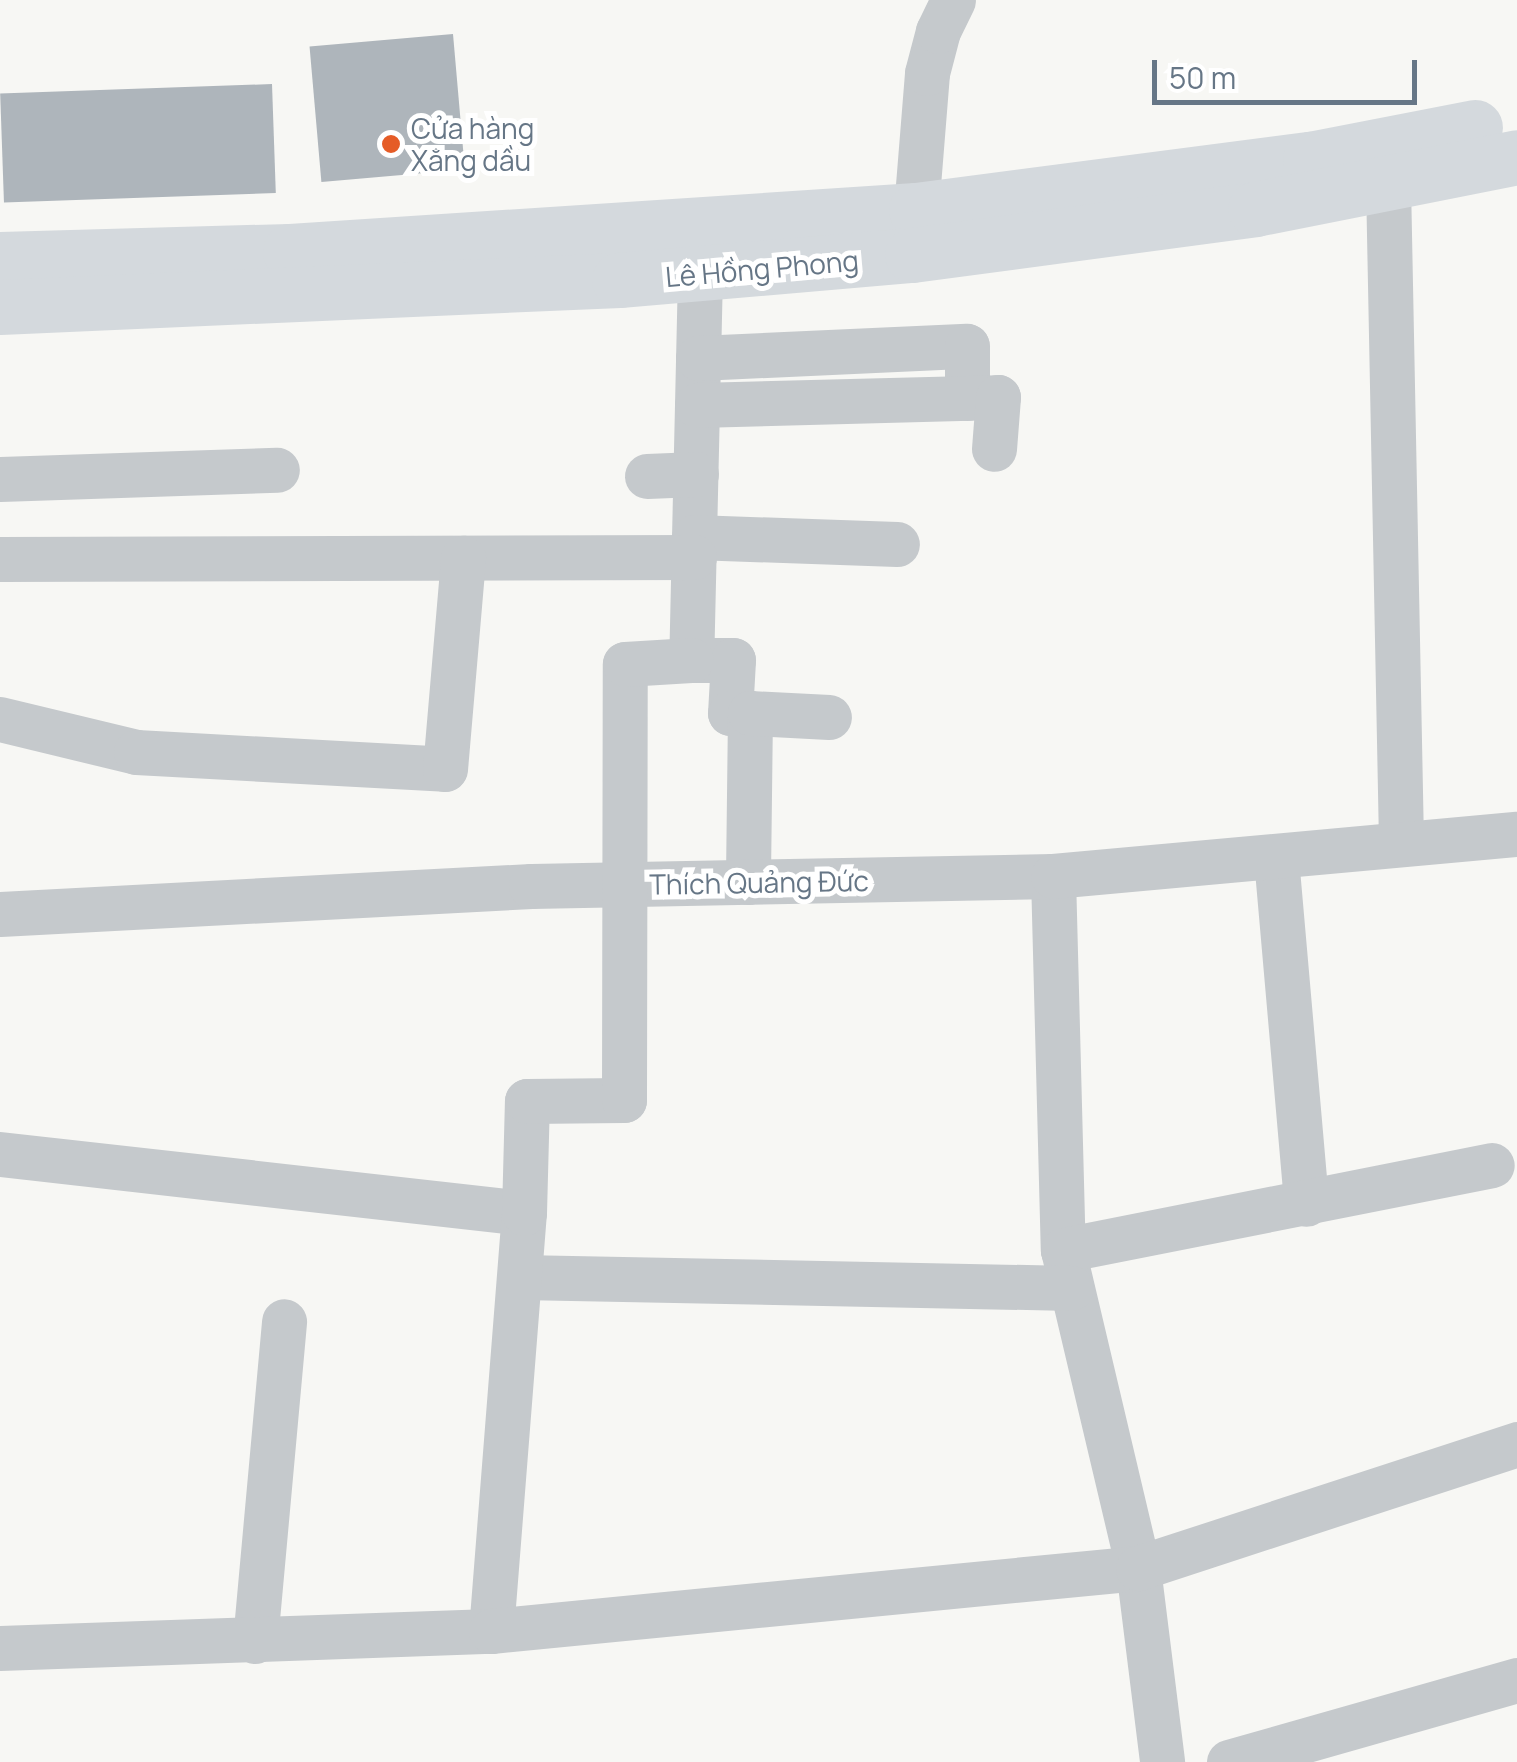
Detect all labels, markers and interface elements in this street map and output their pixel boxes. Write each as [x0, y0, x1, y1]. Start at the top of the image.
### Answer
scale bar [1157, 40, 1422, 102]
text: 50 m [1169, 57, 1236, 98]
place label: Cửa hàng Xăng dầu [411, 111, 534, 177]
marker: Cửa hàng Xăng dầu [380, 133, 402, 155]
street label: Lê Hồng Phong [664, 243, 860, 293]
street label: Thích Quảng Đức [649, 863, 869, 901]

